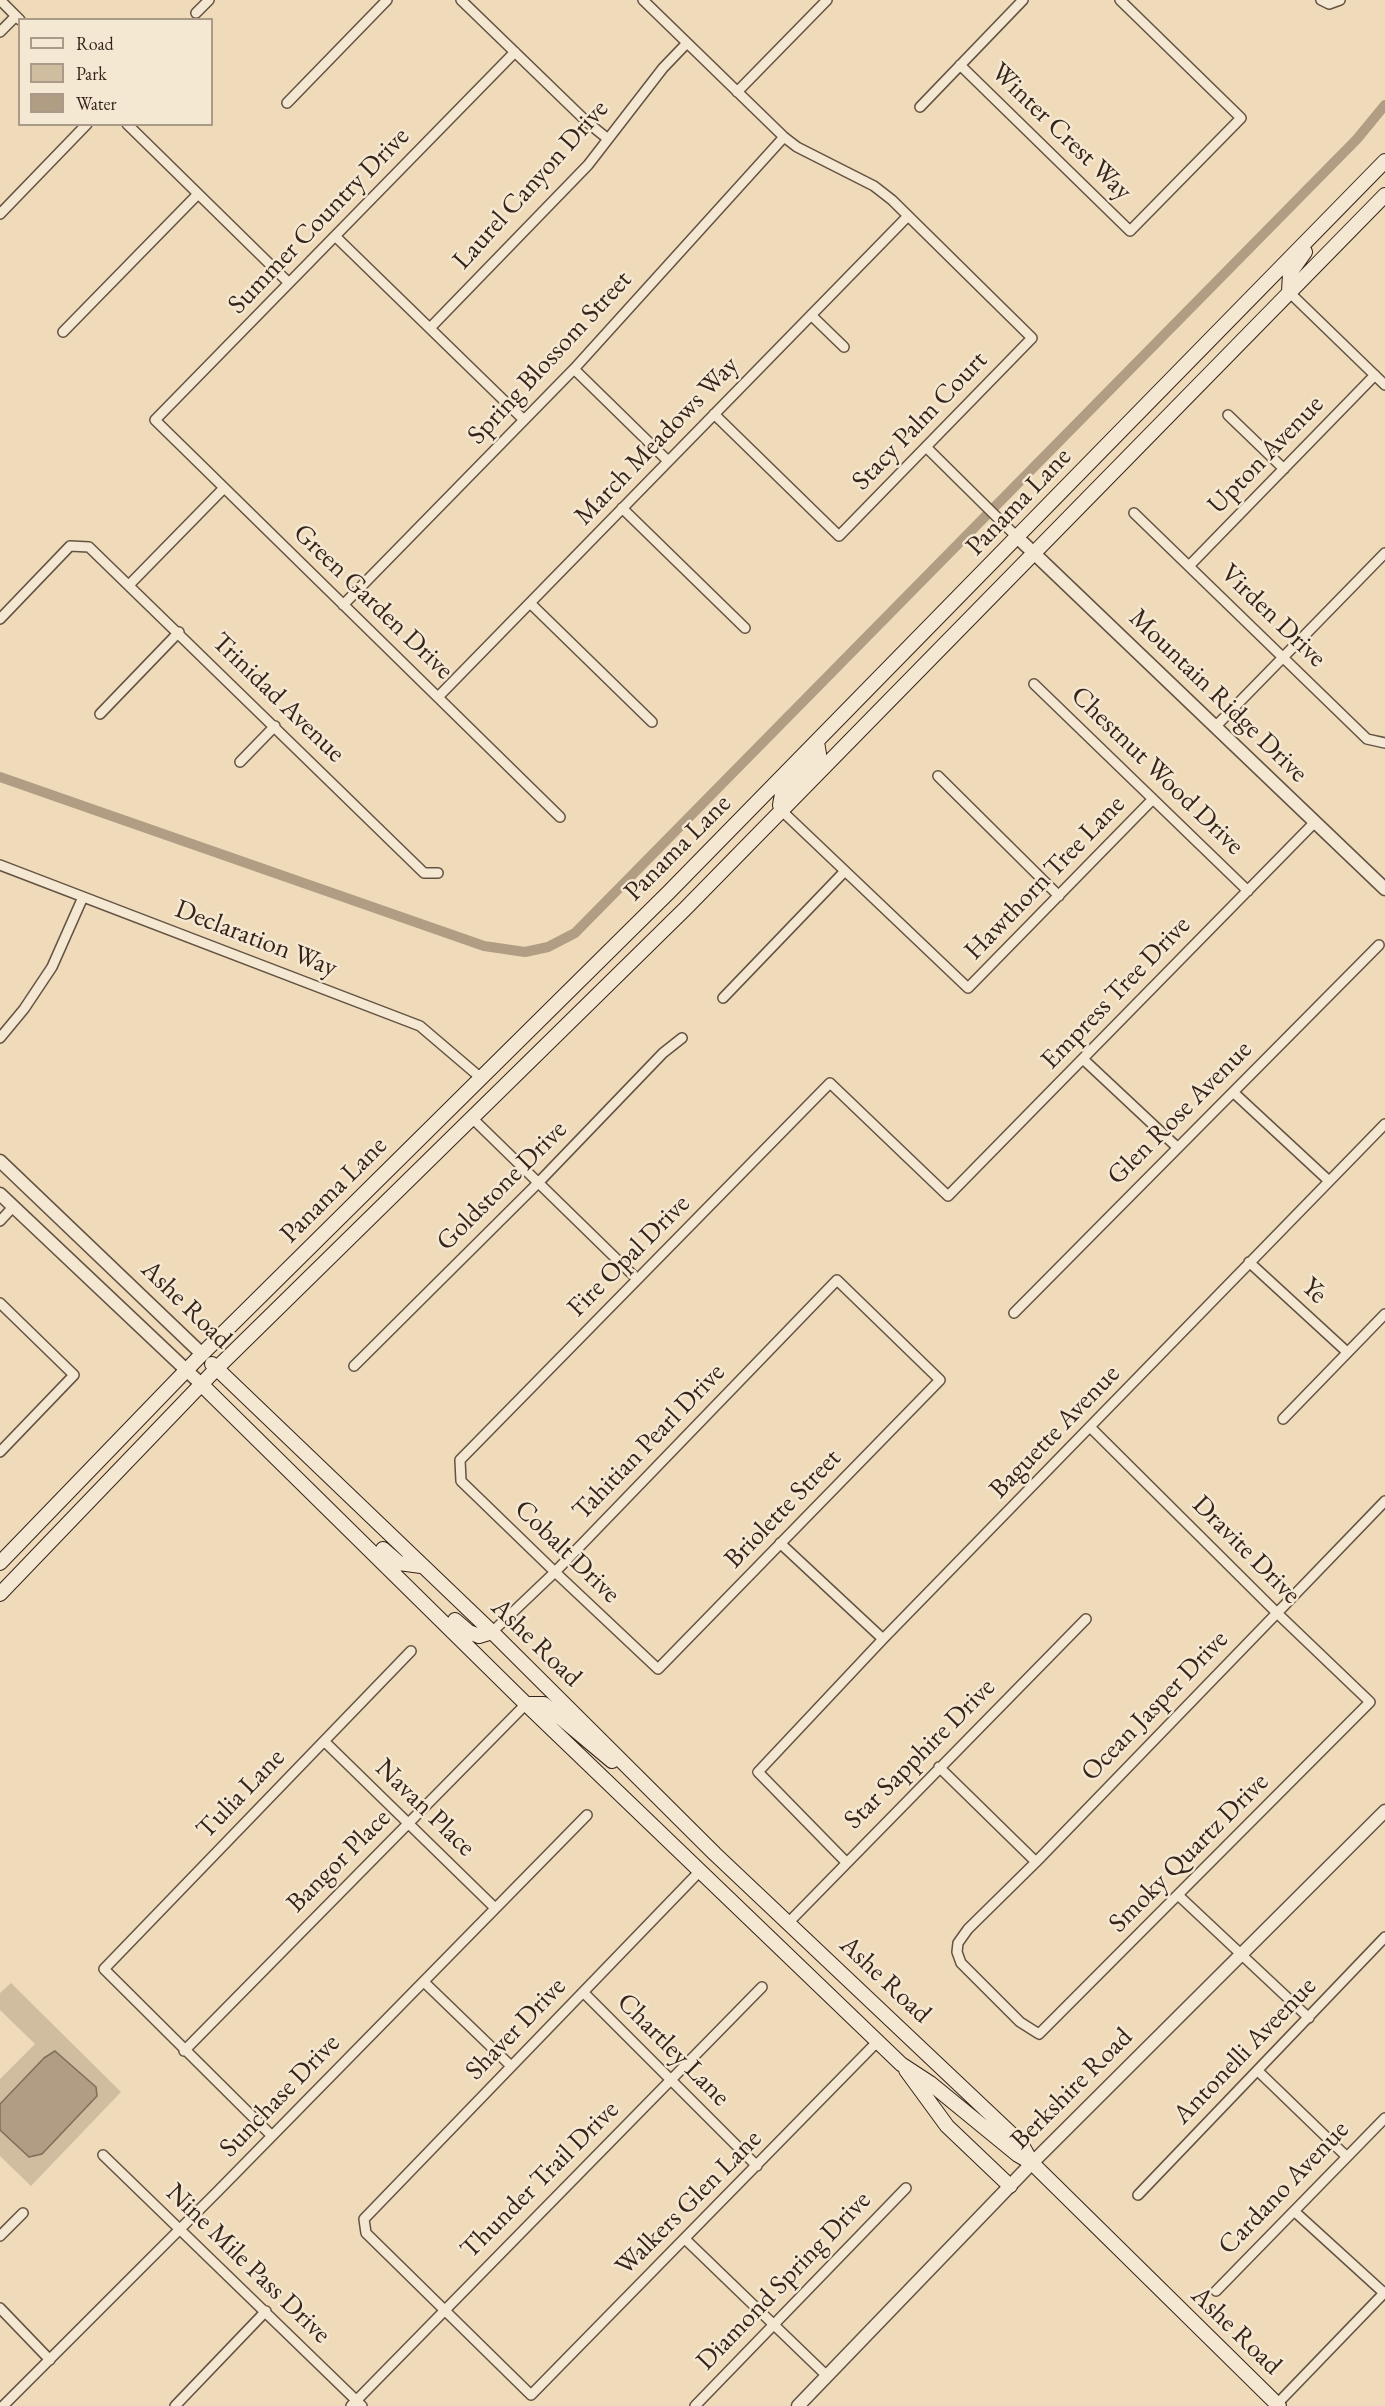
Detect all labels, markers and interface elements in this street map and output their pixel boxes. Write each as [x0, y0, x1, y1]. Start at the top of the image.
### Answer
legend [18, 18, 213, 126]
text: Road [76, 32, 114, 55]
street label: Winter Crest Way [984, 56, 1138, 208]
text: Park [76, 62, 107, 85]
text: Water [76, 92, 117, 115]
street label: Laurel Canyon Drive [446, 93, 616, 277]
street label: Summer Country Drive [222, 121, 416, 321]
street label: Spring Blossom Street [461, 264, 639, 452]
street label: Stacy Palm Court [845, 345, 995, 497]
street label: March Meadows Way [568, 350, 746, 532]
street label: Upton Avenue [1201, 389, 1331, 521]
street label: Panama Lane [959, 441, 1079, 563]
street label: Green Garden Drive [286, 517, 460, 687]
street label: Virden Drive [1213, 558, 1333, 674]
street label: Mountain Ridge Drive [1122, 602, 1314, 790]
street label: Trinidad Avenue [205, 626, 351, 770]
street label: Chestnut Wood Drive [1064, 680, 1250, 862]
street label: Panama Lane [618, 788, 738, 908]
street label: Hawthorn Tree Lane [958, 789, 1132, 967]
street label: Declaration Way [170, 893, 342, 985]
street label: Empress Tree Drive [1035, 909, 1197, 1077]
street label: Glen Rose Avenue [1101, 1034, 1259, 1192]
street label: Goldstone Drive [430, 1114, 574, 1258]
street label: Panama Lane [274, 1130, 394, 1250]
street label: Fire Opal Drive [561, 1188, 697, 1324]
street label: Ashe Road [134, 1254, 238, 1356]
street label: Ye [1294, 1271, 1334, 1311]
street label: Tahitian Pearl Drive [566, 1357, 732, 1527]
street label: Baguette Avenue [983, 1358, 1127, 1506]
street label: Briolette Street [718, 1442, 848, 1576]
street label: Dravite Drive [1185, 1489, 1307, 1611]
street label: Cobalt Drive [507, 1494, 627, 1610]
street label: Ashe Road [484, 1592, 588, 1694]
street label: Ocean Jasper Drive [1075, 1624, 1235, 1788]
street label: Star Sapphire Drive [838, 1672, 1002, 1836]
street label: Tulia Lane [190, 1742, 292, 1846]
street label: Navan Place [368, 1752, 482, 1864]
street label: Smoky Quartz Drive [1102, 1766, 1276, 1940]
street label: Bangor Place [280, 1802, 398, 1920]
street label: Ashe Road [832, 1929, 938, 2031]
street label: Shaver Drive [459, 1971, 573, 2087]
street label: Antonelli Aveenue [1167, 1971, 1323, 2131]
street label: Chartley Lane [610, 1987, 736, 2113]
street label: Berkshire Road [1004, 2021, 1140, 2157]
street label: Sunchase Drive [213, 2028, 347, 2164]
street label: Thunder Trail Drive [454, 2094, 626, 2266]
street label: Cardano Avenue [1212, 2114, 1356, 2262]
street label: Walkers Glen Lane [609, 2123, 769, 2283]
street label: Nine Mile Pass Drive [159, 2177, 337, 2351]
street label: Diamond Spring Drive [690, 2185, 878, 2377]
street label: Ashe Road [1184, 2280, 1288, 2382]

